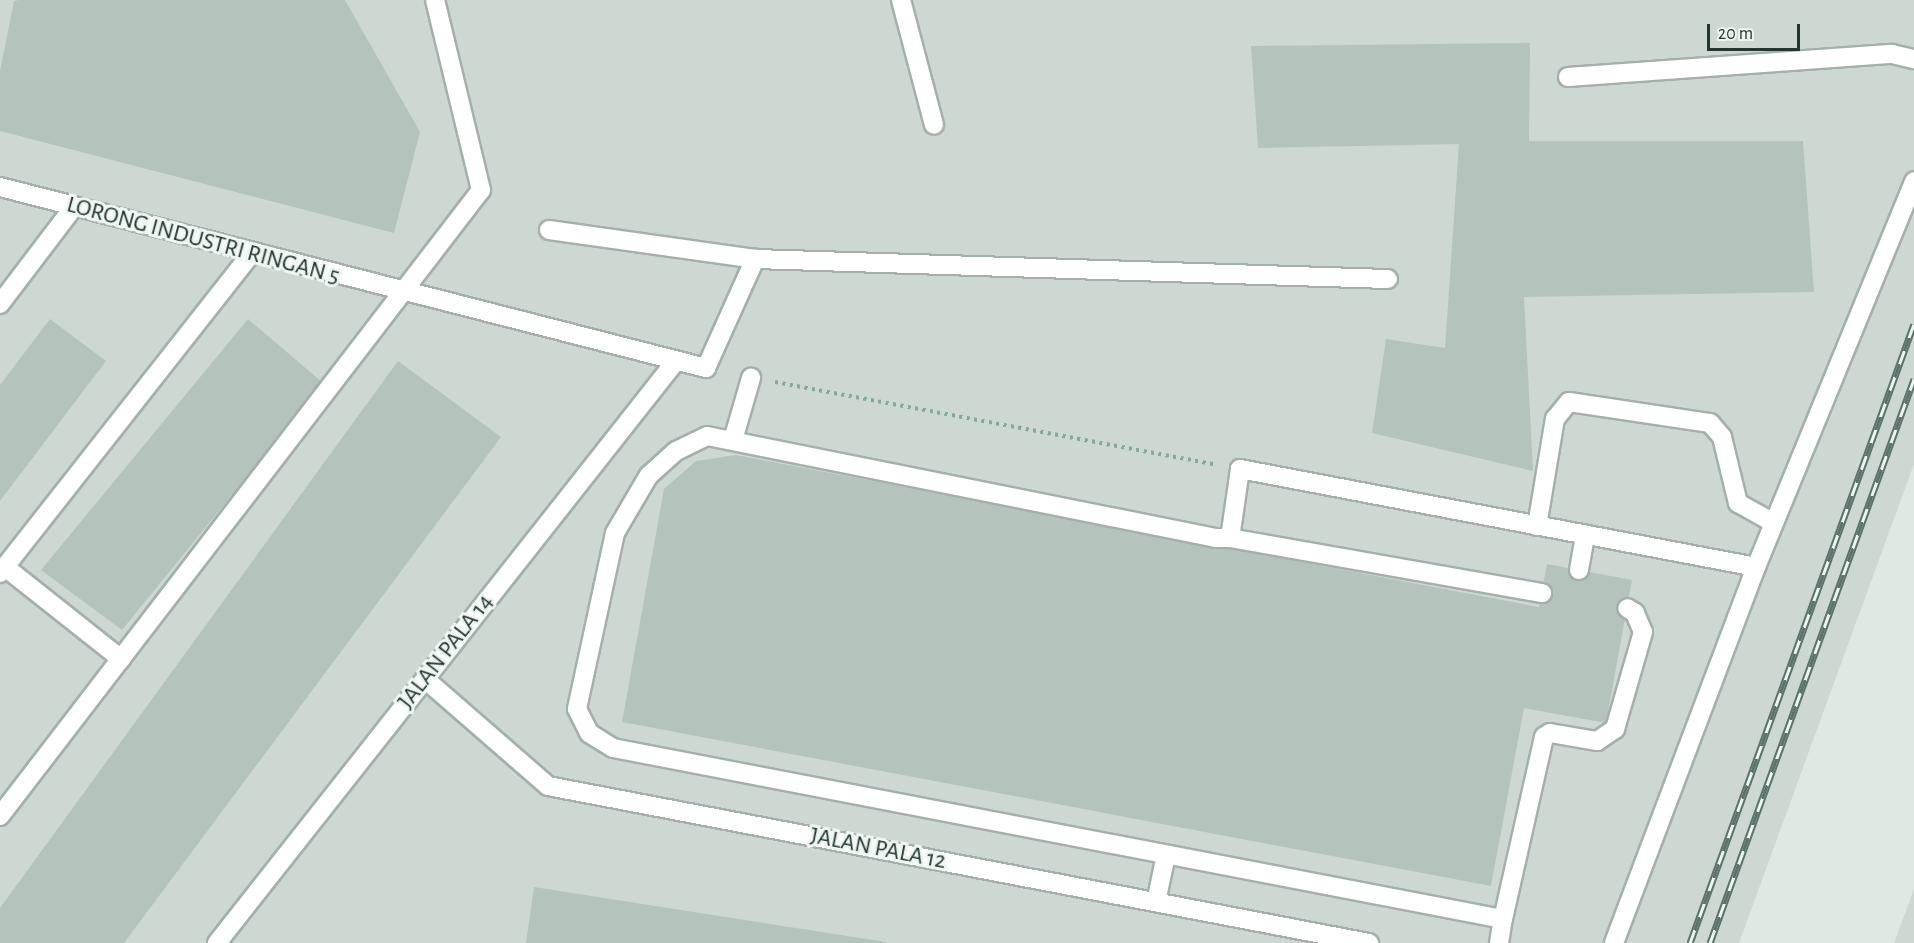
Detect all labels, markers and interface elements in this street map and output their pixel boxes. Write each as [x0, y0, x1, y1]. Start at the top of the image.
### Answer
scale bar [1710, 12, 1803, 50]
text: 20 m [1718, 25, 1753, 43]
street label: LORONG INDUSTRI RINGAN 5 [63, 191, 343, 291]
street label: JALAN PALA 14 [392, 589, 500, 715]
street label: JALAN PALA 12 [808, 822, 948, 876]

